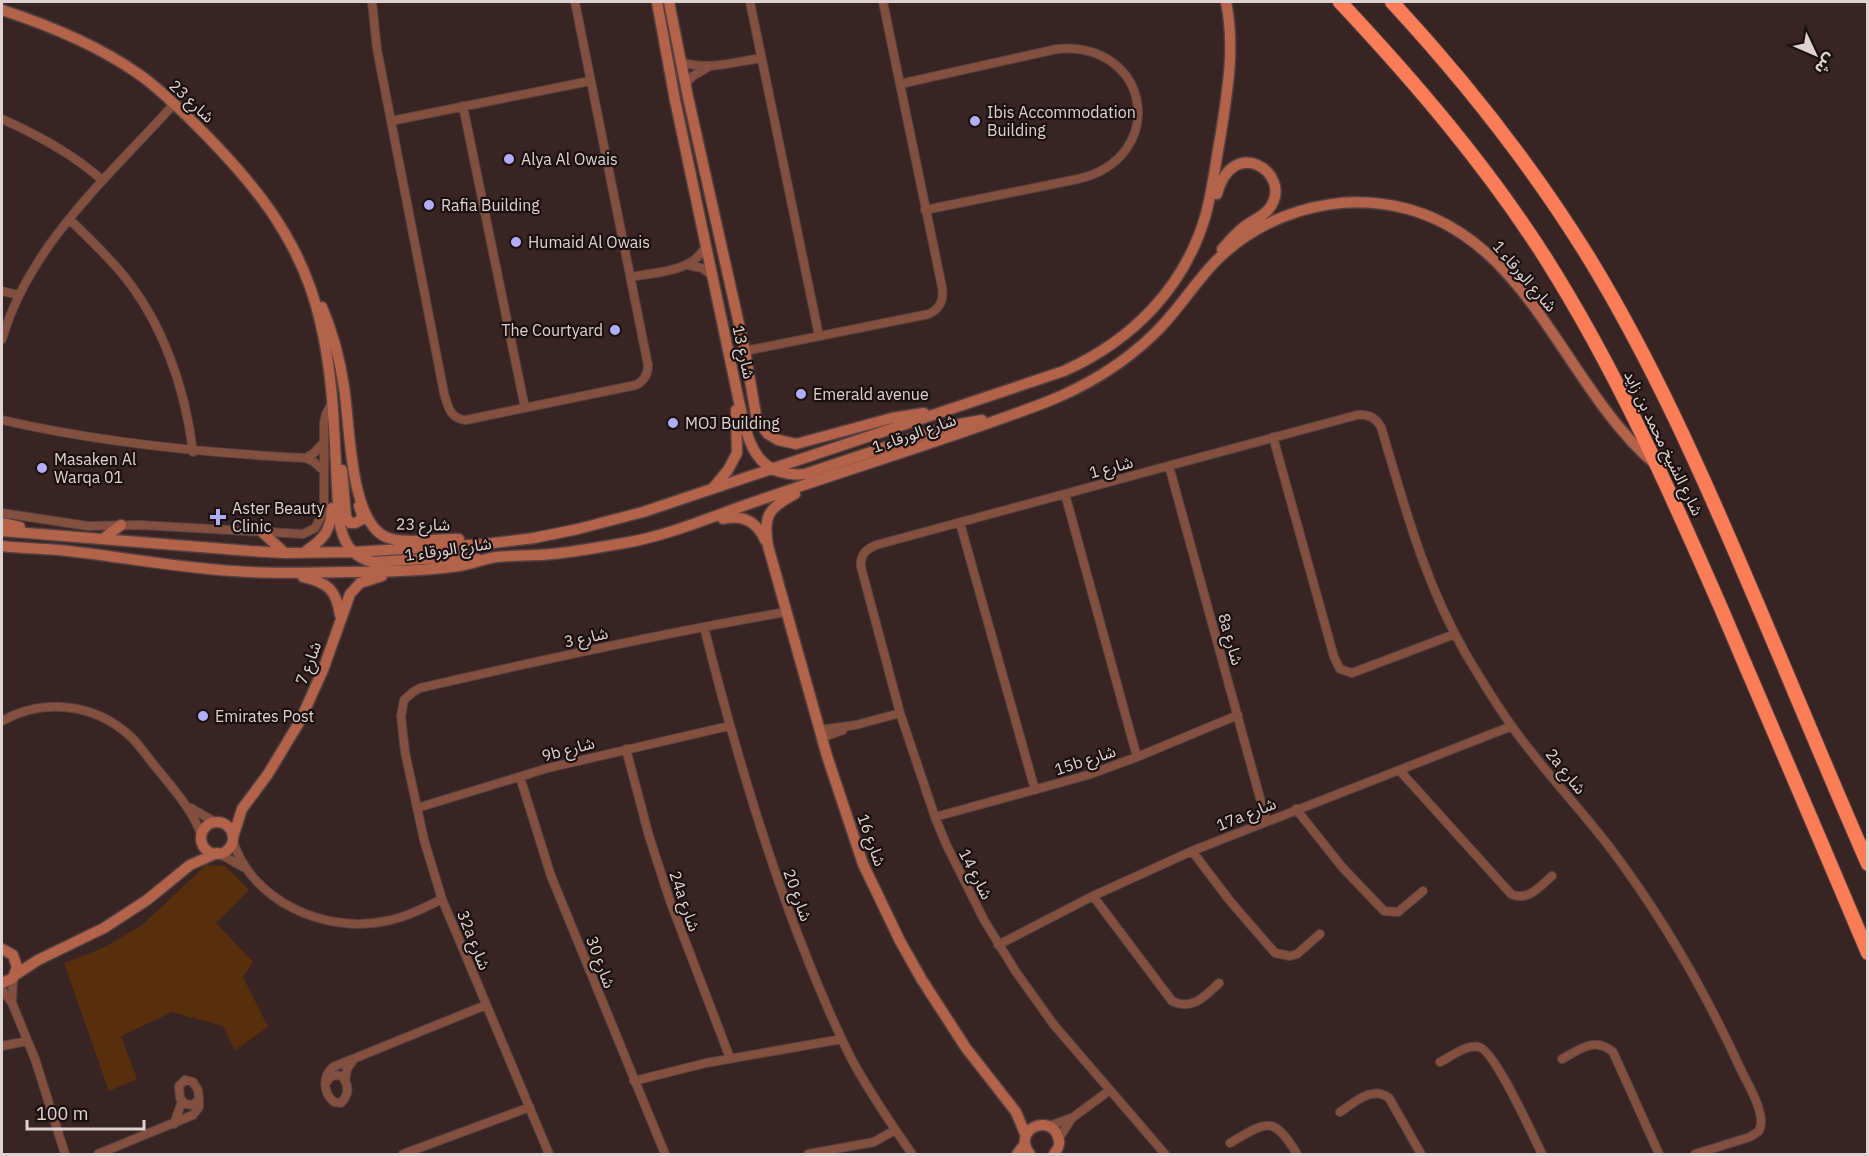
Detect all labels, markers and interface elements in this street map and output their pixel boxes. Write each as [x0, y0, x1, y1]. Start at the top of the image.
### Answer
north arrow [1785, 24, 1845, 84]
text: ش [1811, 50, 1841, 79]
street label: شارع 23 [163, 75, 219, 129]
place label: Ibis Accommodation Building [987, 102, 1136, 140]
marker: Ibis Accommodation Building [968, 114, 982, 128]
place label: Alya Al Owais [521, 149, 618, 169]
marker: Alya Al Owais [502, 152, 516, 166]
place label: Rafia Building [441, 195, 540, 215]
marker: Rafia Building [422, 198, 436, 212]
place label: Humaid Al Owais [528, 232, 650, 252]
marker: Humaid Al Owais [509, 235, 523, 249]
street label: شارع الورقاء 1 [1486, 236, 1561, 318]
place label: The Courtyard [501, 320, 603, 340]
marker: The Courtyard [608, 323, 622, 337]
street label: شارع 13 [726, 323, 759, 381]
street label: شارع الشيخ محمد بن زايد [1617, 367, 1708, 520]
place label: Emerald avenue [813, 384, 929, 404]
marker: Emerald avenue [794, 387, 808, 401]
street label: شارع الورقاء 1 [869, 409, 960, 460]
place label: MOJ Building [685, 413, 780, 433]
marker: MOJ Building [666, 416, 680, 430]
place label: Masaken Al Warqa 01 [54, 449, 136, 487]
street label: شارع 1 [1087, 452, 1136, 485]
marker: Masaken Al Warqa 01 [35, 461, 49, 475]
place label: Aster Beauty Clinic [232, 498, 324, 536]
marker: Aster Beauty Clinic [209, 508, 227, 526]
street label: شارع 23 [396, 514, 450, 537]
street label: شارع الورقاء 1 [403, 533, 493, 568]
street label: 8a شارع [1211, 611, 1248, 668]
street label: شارع 3 [562, 623, 611, 654]
street label: شارع 7 [291, 639, 328, 688]
place label: Emirates Post [215, 706, 314, 726]
marker: Emirates Post [196, 709, 210, 723]
street label: 9b شارع [539, 732, 597, 769]
street label: 15b شارع [1052, 741, 1119, 782]
street label: 2a شارع [1539, 744, 1590, 800]
street label: 17a شارع [1213, 793, 1280, 838]
street label: شارع 16 [851, 811, 891, 870]
street label: شارع 14 [952, 845, 997, 904]
street label: شارع 20 [777, 866, 817, 925]
street label: 24a شارع [662, 868, 705, 935]
street label: 32a شارع [450, 907, 495, 974]
street label: شارع 30 [579, 933, 620, 992]
scale bar [27, 1093, 144, 1131]
text: 100 m [36, 1102, 88, 1125]

